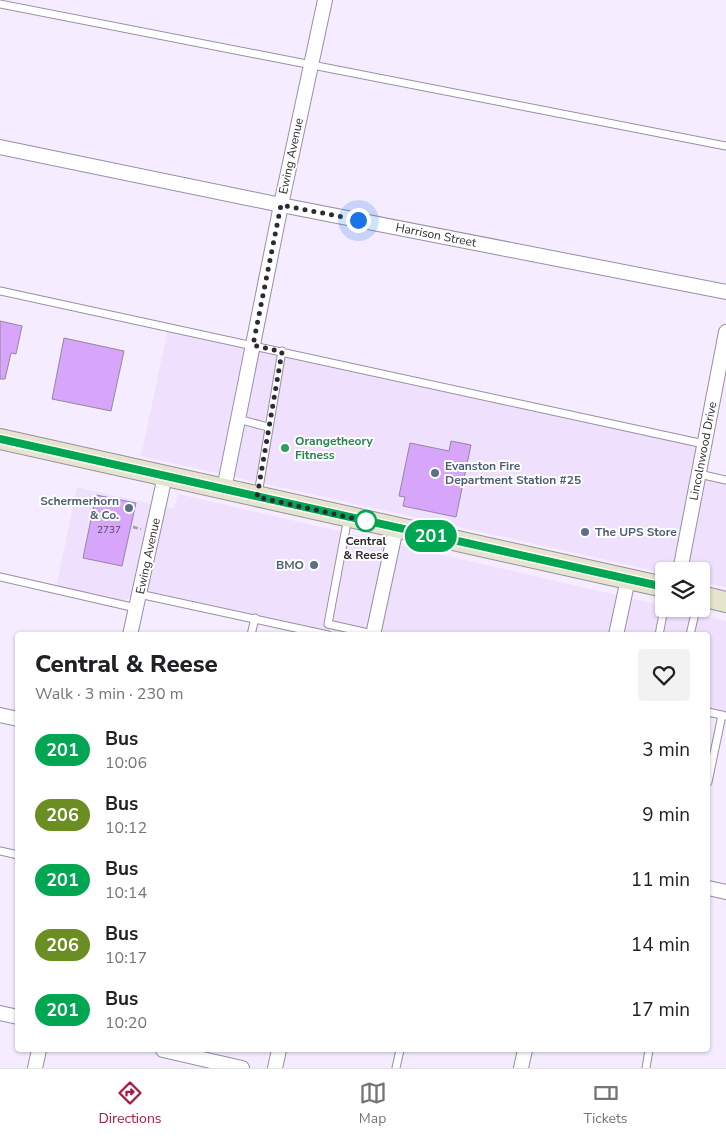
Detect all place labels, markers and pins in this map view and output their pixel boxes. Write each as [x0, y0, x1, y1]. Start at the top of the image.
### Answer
place label: Orangetheory Fitness [295, 433, 373, 463]
marker: Orangetheory Fitness [279, 442, 291, 454]
place label: Evanston Fire Department Station #25 [445, 458, 581, 488]
marker: Evanston Fire Department Station #25 [429, 467, 441, 479]
place label: Schermerhorn & Co. [40, 493, 119, 523]
marker: Schermerhorn & Co. [123, 502, 135, 514]
marker: Central & Reese [355, 510, 377, 532]
place label: The UPS Store [595, 524, 677, 540]
marker: The UPS Store [579, 526, 591, 538]
place label: Central & Reese [343, 533, 389, 563]
place label: BMO [276, 557, 304, 573]
marker: BMO [308, 559, 320, 571]

